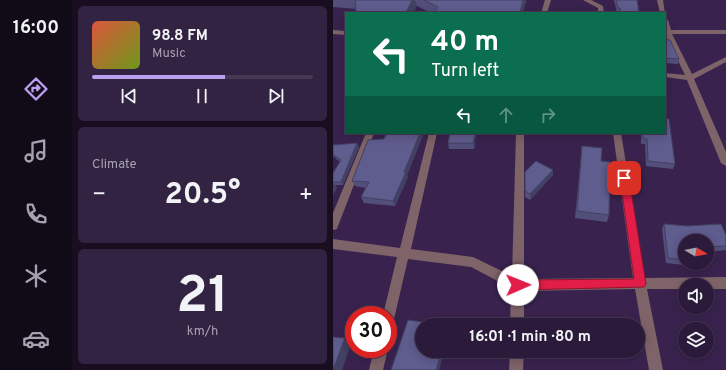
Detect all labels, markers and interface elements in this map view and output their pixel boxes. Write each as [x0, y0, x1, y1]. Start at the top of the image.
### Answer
text: 16:00 [13, 17, 59, 40]
text: 40 m [431, 25, 499, 61]
text: 98.8 FM [152, 27, 208, 46]
icon: left [365, 28, 417, 80]
text: Music [152, 46, 186, 62]
text: Turn left [431, 60, 499, 83]
icon: directions [22, 75, 50, 103]
icon: previous [118, 85, 140, 107]
icon: pause [191, 85, 213, 107]
icon: next [265, 85, 287, 107]
icon: left [453, 104, 475, 126]
icon: ahead [495, 104, 517, 126]
icon: right [537, 104, 559, 126]
icon: music [22, 137, 50, 165]
text: Climate [92, 157, 137, 173]
pin [607, 161, 641, 195]
icon: arrive [613, 167, 635, 189]
text: 20.5° [164, 177, 241, 214]
text: − [92, 182, 106, 209]
text: + [299, 182, 313, 209]
icon: phone [22, 200, 50, 228]
north arrow [678, 234, 714, 270]
map controls [678, 234, 714, 358]
icon: climate [22, 262, 50, 290]
position arrow [497, 264, 539, 306]
text: 21 [176, 265, 229, 331]
button: sound [678, 278, 714, 314]
speed limit sign: 30 [345, 306, 397, 358]
button: layers [678, 322, 714, 358]
text: km/h [187, 324, 218, 340]
icon: car [22, 325, 50, 353]
text: 16:01 · 1 min · 80 m [469, 328, 591, 347]

